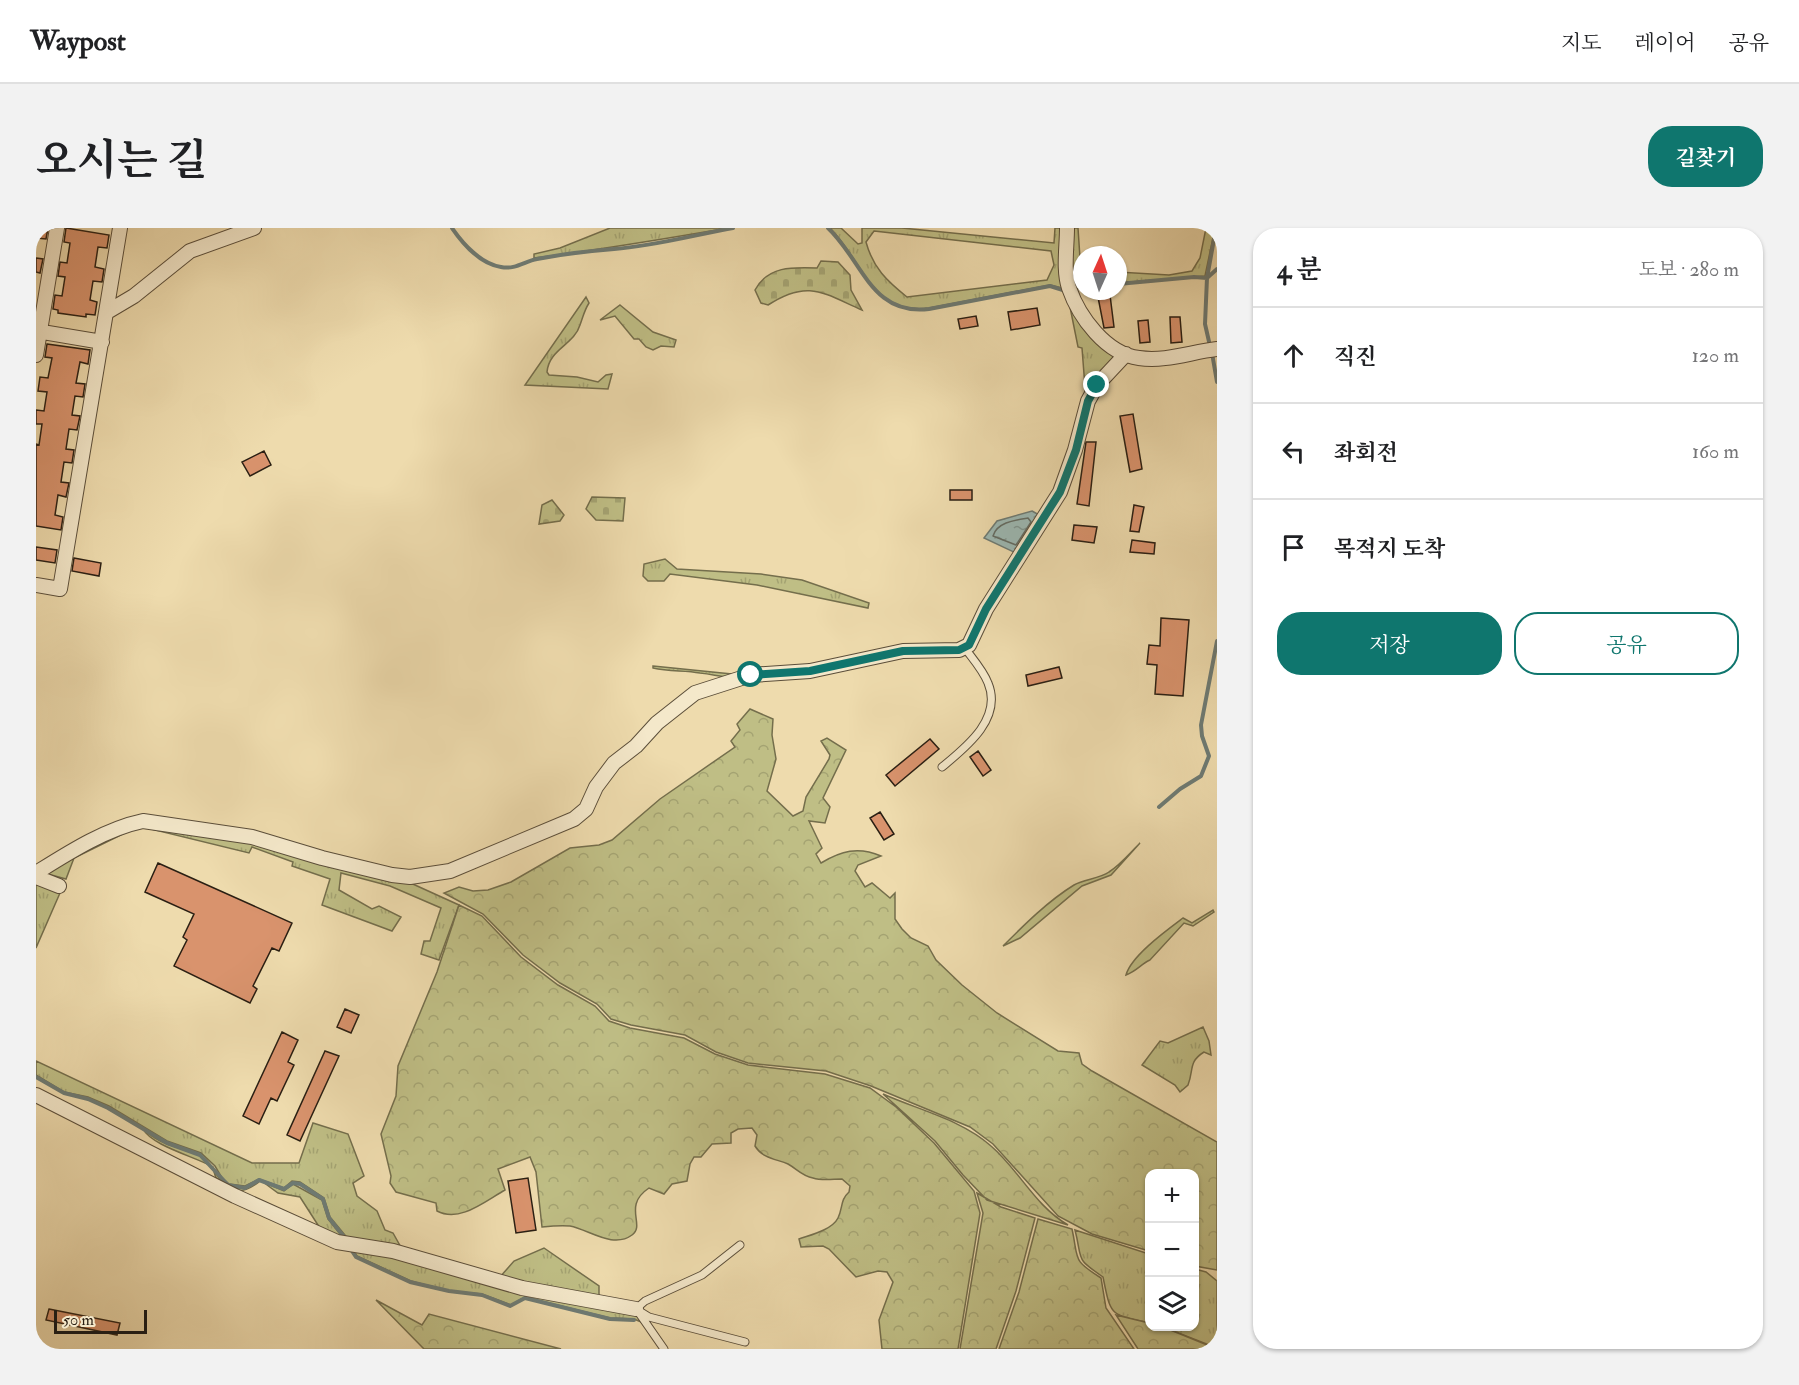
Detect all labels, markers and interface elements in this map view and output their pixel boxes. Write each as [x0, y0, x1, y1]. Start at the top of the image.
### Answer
text: Waypost [30, 24, 126, 59]
text: 지도 [1561, 30, 1602, 57]
text: 레이어 [1635, 30, 1695, 57]
text: 공유 [1728, 30, 1769, 57]
button: 길찾기 [1648, 126, 1763, 187]
text: 오시는 길 [36, 135, 207, 187]
north arrow [1073, 246, 1127, 300]
text: 4 분 [1277, 254, 1322, 286]
text: 도보 · 280 m [1639, 257, 1739, 282]
icon: ahead [1277, 339, 1310, 372]
text: 직진 [1334, 343, 1377, 371]
text: 120 m [1692, 343, 1739, 368]
route end [1083, 371, 1109, 397]
icon: left [1277, 435, 1310, 468]
text: 좌회전 [1334, 439, 1398, 467]
text: 160 m [1692, 439, 1739, 464]
icon: arrive [1277, 531, 1310, 564]
text: 목적지 도착 [1334, 535, 1445, 563]
button: 저장 [1277, 612, 1502, 675]
button: 공유 [1514, 612, 1739, 675]
route start [737, 661, 763, 687]
map controls [1145, 1169, 1199, 1331]
button: + [1145, 1169, 1199, 1223]
button: − [1145, 1223, 1199, 1277]
button: layers [1145, 1277, 1199, 1331]
scale bar [54, 1307, 147, 1334]
text: 50 m [63, 1310, 94, 1330]

